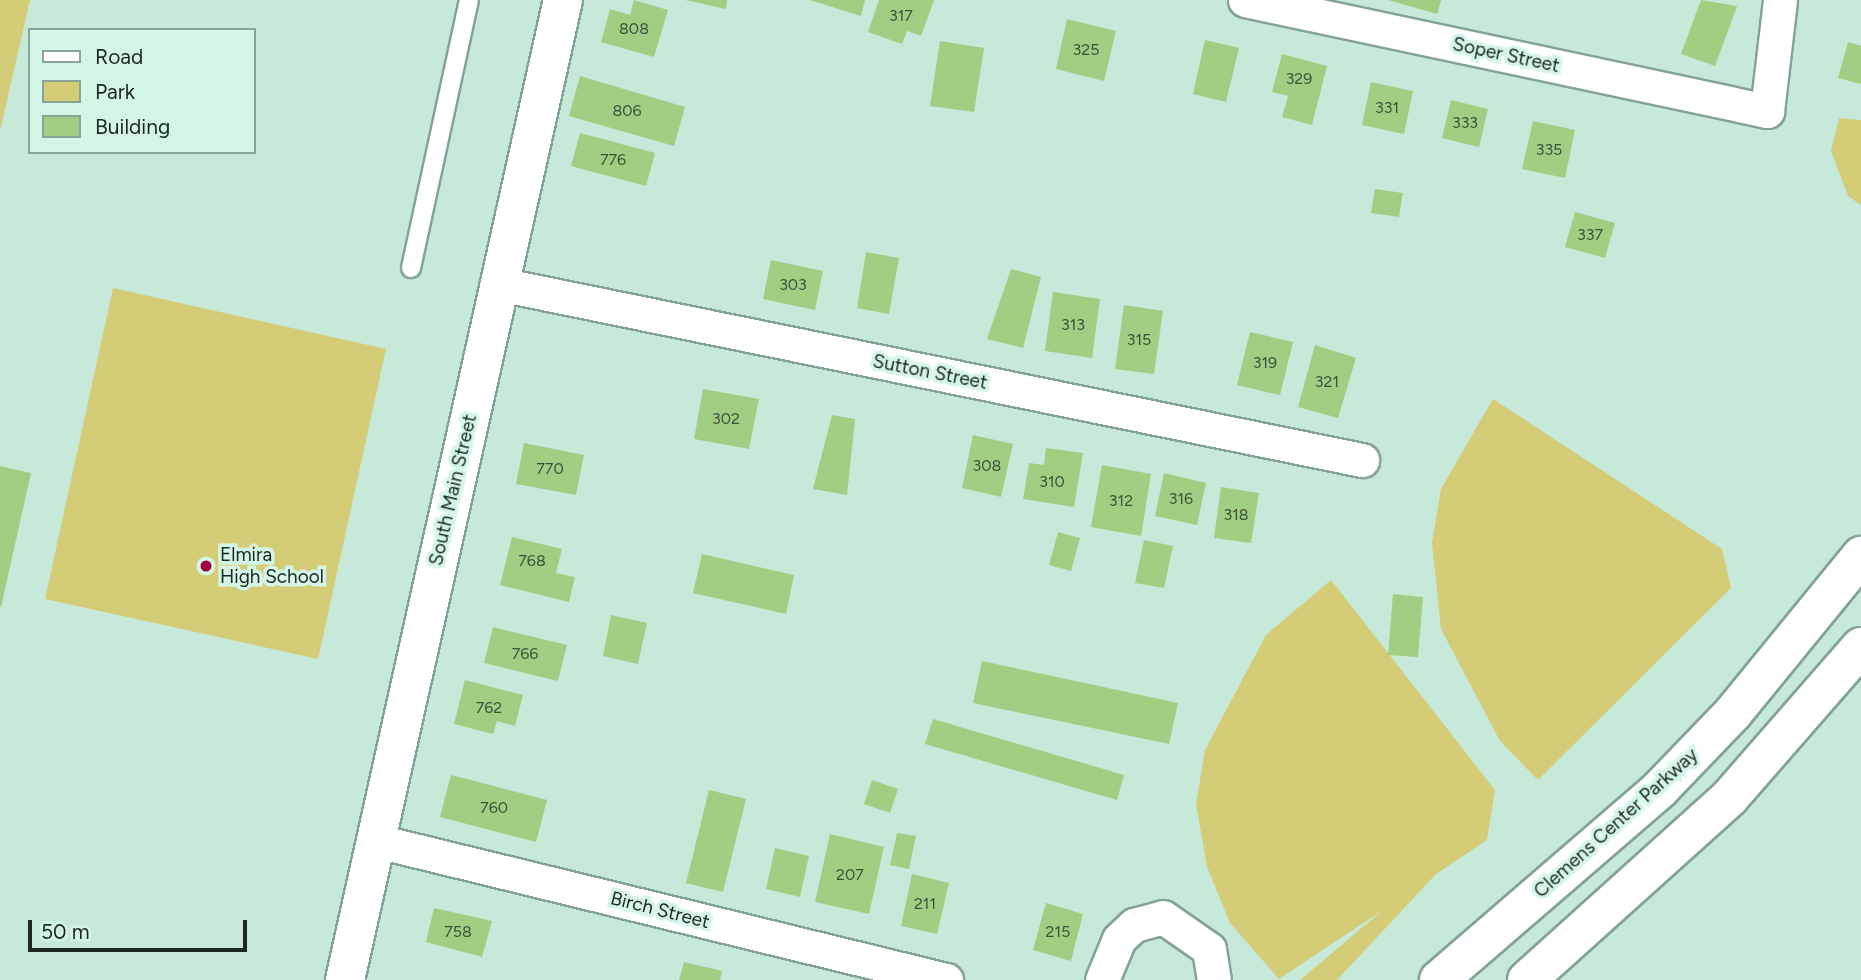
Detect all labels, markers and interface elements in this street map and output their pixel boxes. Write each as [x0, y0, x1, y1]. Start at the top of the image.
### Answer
house number: 317 [889, 6, 913, 26]
house number: 808 [619, 19, 649, 39]
legend [28, 28, 256, 154]
street label: Soper Street [1451, 33, 1561, 77]
house number: 325 [1073, 40, 1099, 60]
text: Road [95, 44, 143, 69]
house number: 329 [1286, 69, 1312, 89]
text: Park [95, 79, 135, 104]
house number: 331 [1375, 98, 1399, 118]
house number: 806 [612, 101, 642, 121]
house number: 333 [1452, 113, 1478, 133]
text: Building [95, 114, 170, 139]
house number: 335 [1536, 140, 1562, 160]
house number: 776 [600, 150, 626, 170]
house number: 337 [1577, 225, 1603, 245]
house number: 303 [779, 275, 807, 295]
house number: 313 [1061, 315, 1085, 335]
house number: 315 [1127, 330, 1151, 350]
street label: Sutton Street [871, 350, 989, 394]
house number: 319 [1253, 353, 1277, 373]
house number: 321 [1315, 372, 1339, 392]
house number: 302 [712, 409, 740, 429]
street label: South Main Street [425, 412, 481, 568]
house number: 308 [973, 456, 1001, 476]
house number: 770 [536, 459, 564, 479]
house number: 310 [1039, 472, 1065, 492]
house number: 316 [1169, 489, 1193, 509]
house number: 312 [1109, 491, 1133, 511]
house number: 318 [1223, 505, 1249, 525]
place label: Elmira High School [220, 544, 324, 588]
house number: 768 [518, 551, 546, 571]
marker: Elmira High School [198, 558, 214, 574]
house number: 766 [512, 644, 538, 664]
house number: 762 [476, 698, 502, 718]
street label: Clemens Center Parkway [1529, 743, 1703, 903]
house number: 760 [480, 798, 508, 818]
house number: 207 [836, 865, 864, 885]
street label: Birch Street [608, 887, 712, 933]
house number: 211 [914, 894, 936, 914]
scale bar [32, 906, 250, 950]
text: 50 m [41, 919, 90, 944]
house number: 758 [444, 922, 472, 942]
house number: 215 [1046, 922, 1070, 942]

